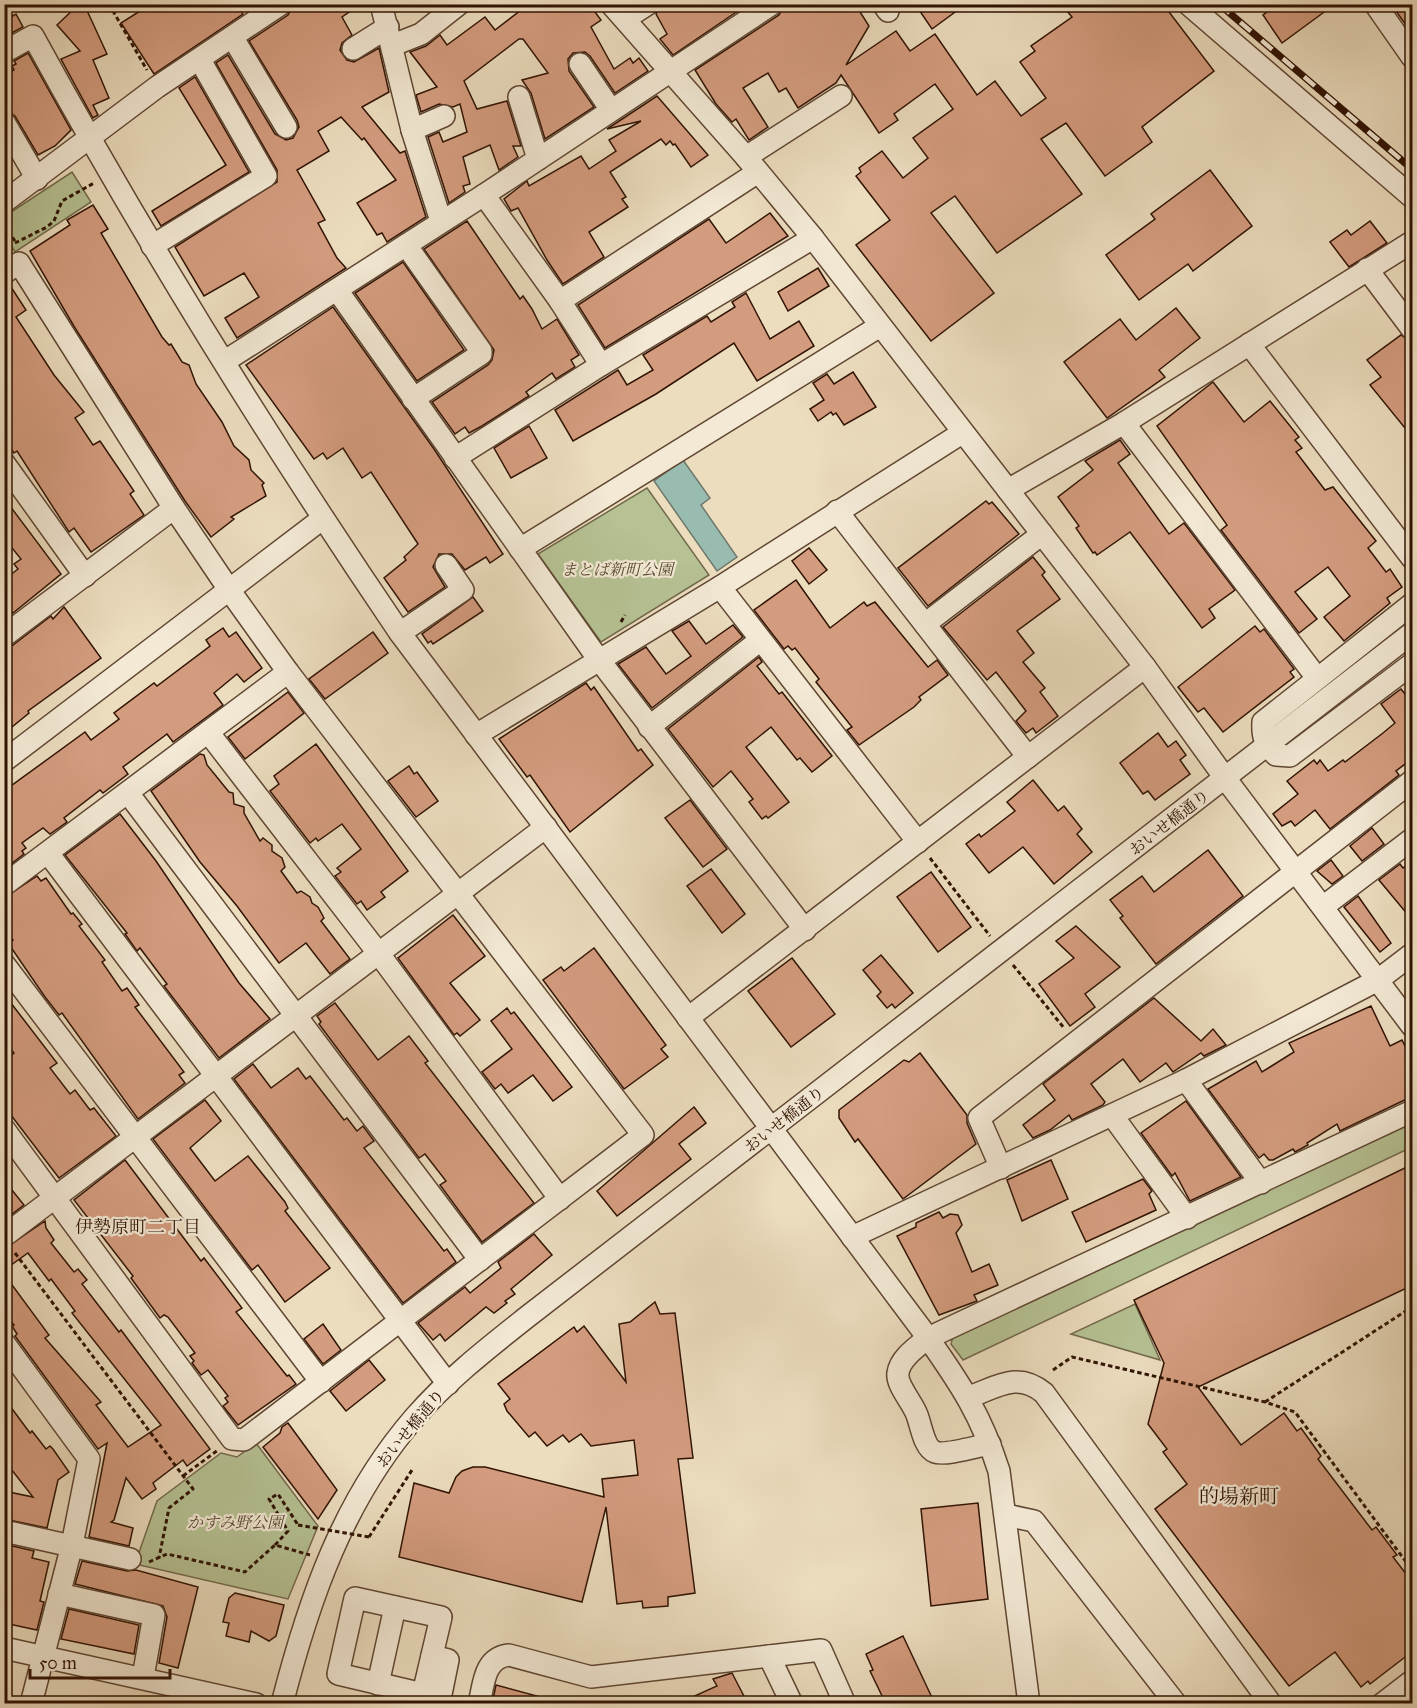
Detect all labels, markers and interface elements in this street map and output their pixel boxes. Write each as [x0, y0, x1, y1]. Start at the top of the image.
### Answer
park label: まとば新町公園 [561, 560, 676, 579]
street label: おいせ橋通り [1126, 785, 1213, 859]
street label: おいせ橋通り [741, 1082, 828, 1156]
district label: 伊勢原町二丁目 [75, 1216, 201, 1238]
street label: おいせ橋通り [372, 1385, 449, 1471]
district label: 的場新町 [1199, 1484, 1279, 1508]
park label: かすみ野公園 [187, 1513, 286, 1532]
scale bar [30, 1642, 170, 1680]
text: 50 m [39, 1652, 77, 1674]

